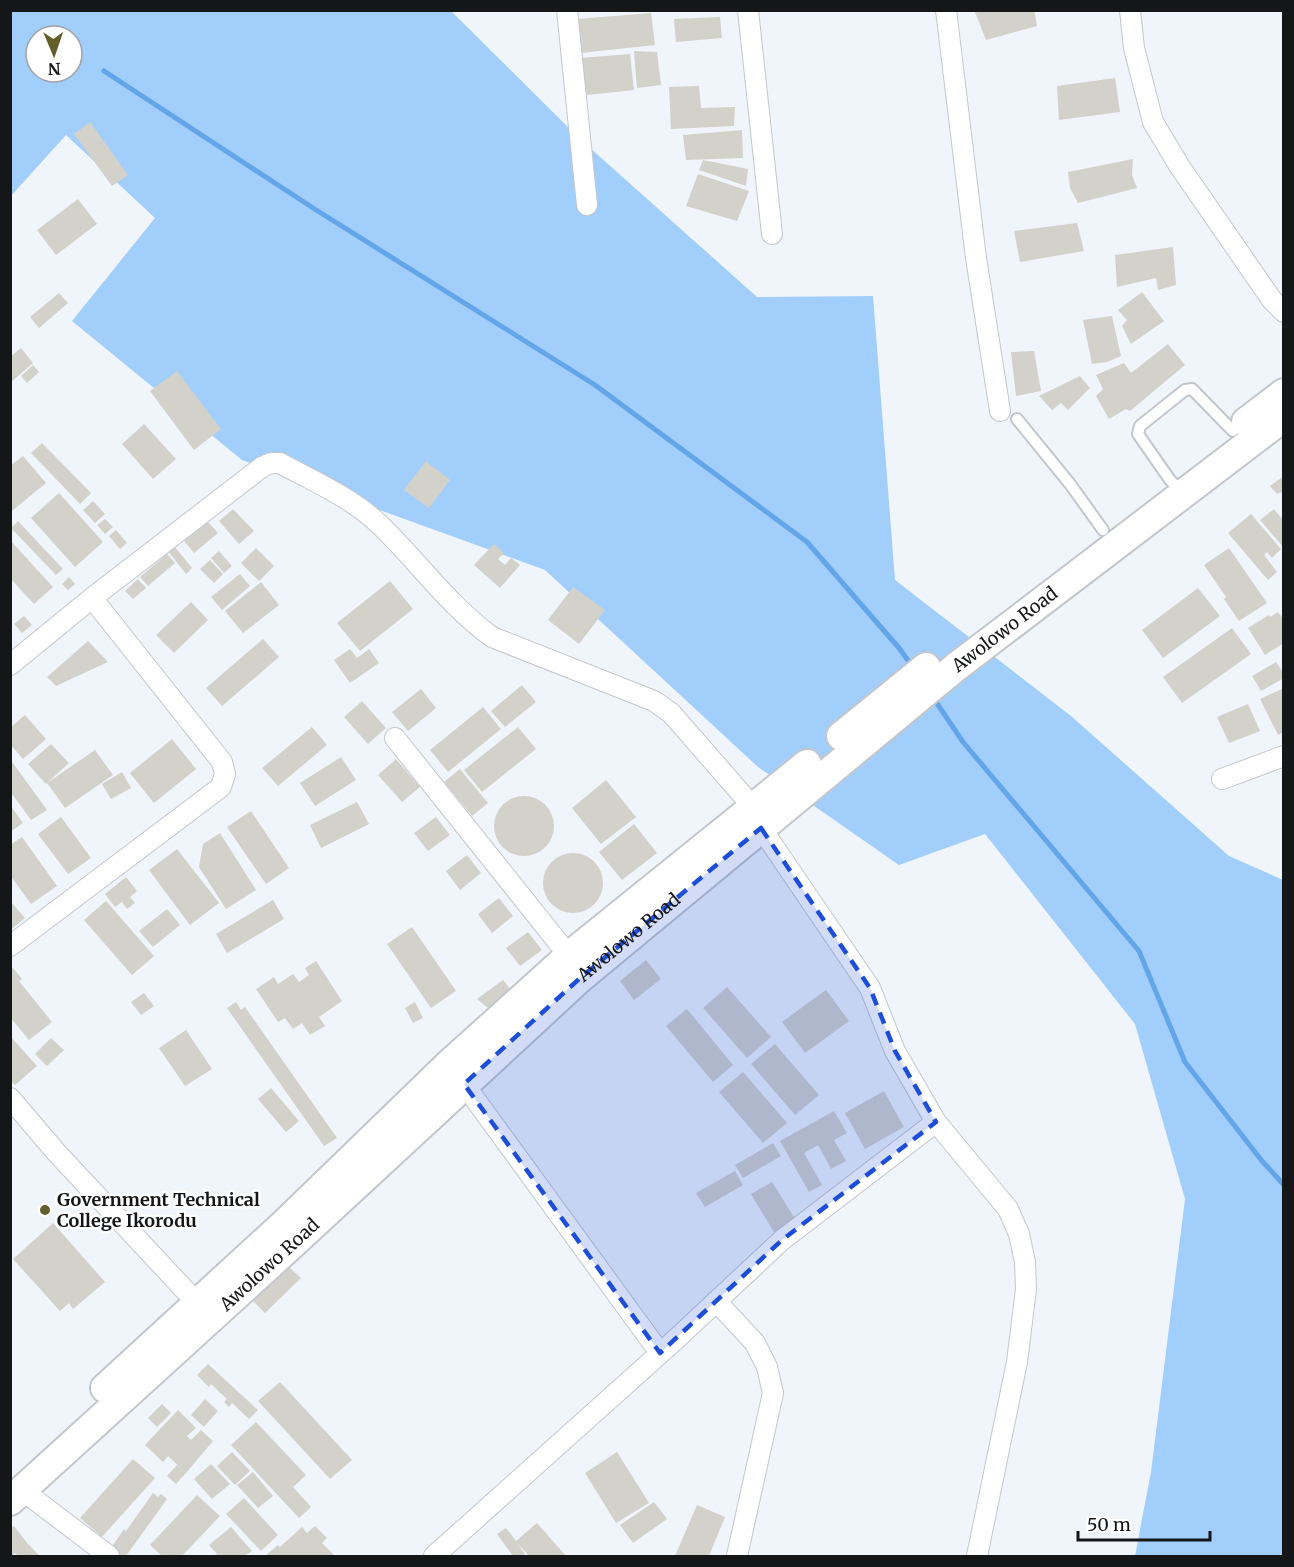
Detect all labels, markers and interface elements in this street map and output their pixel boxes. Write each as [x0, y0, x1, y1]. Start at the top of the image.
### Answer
north arrow [24, 24, 84, 84]
text: N [47, 59, 61, 79]
street label: Awolowo Road [946, 582, 1062, 678]
street label: Awolowo Road [572, 888, 685, 987]
place label: Government Technical College Ikorodu [57, 1188, 260, 1232]
marker: Government Technical College Ikorodu [38, 1203, 52, 1217]
street label: Awolowo Road [214, 1213, 324, 1316]
scale bar [1078, 1504, 1210, 1542]
text: 50 m [1087, 1513, 1131, 1536]

